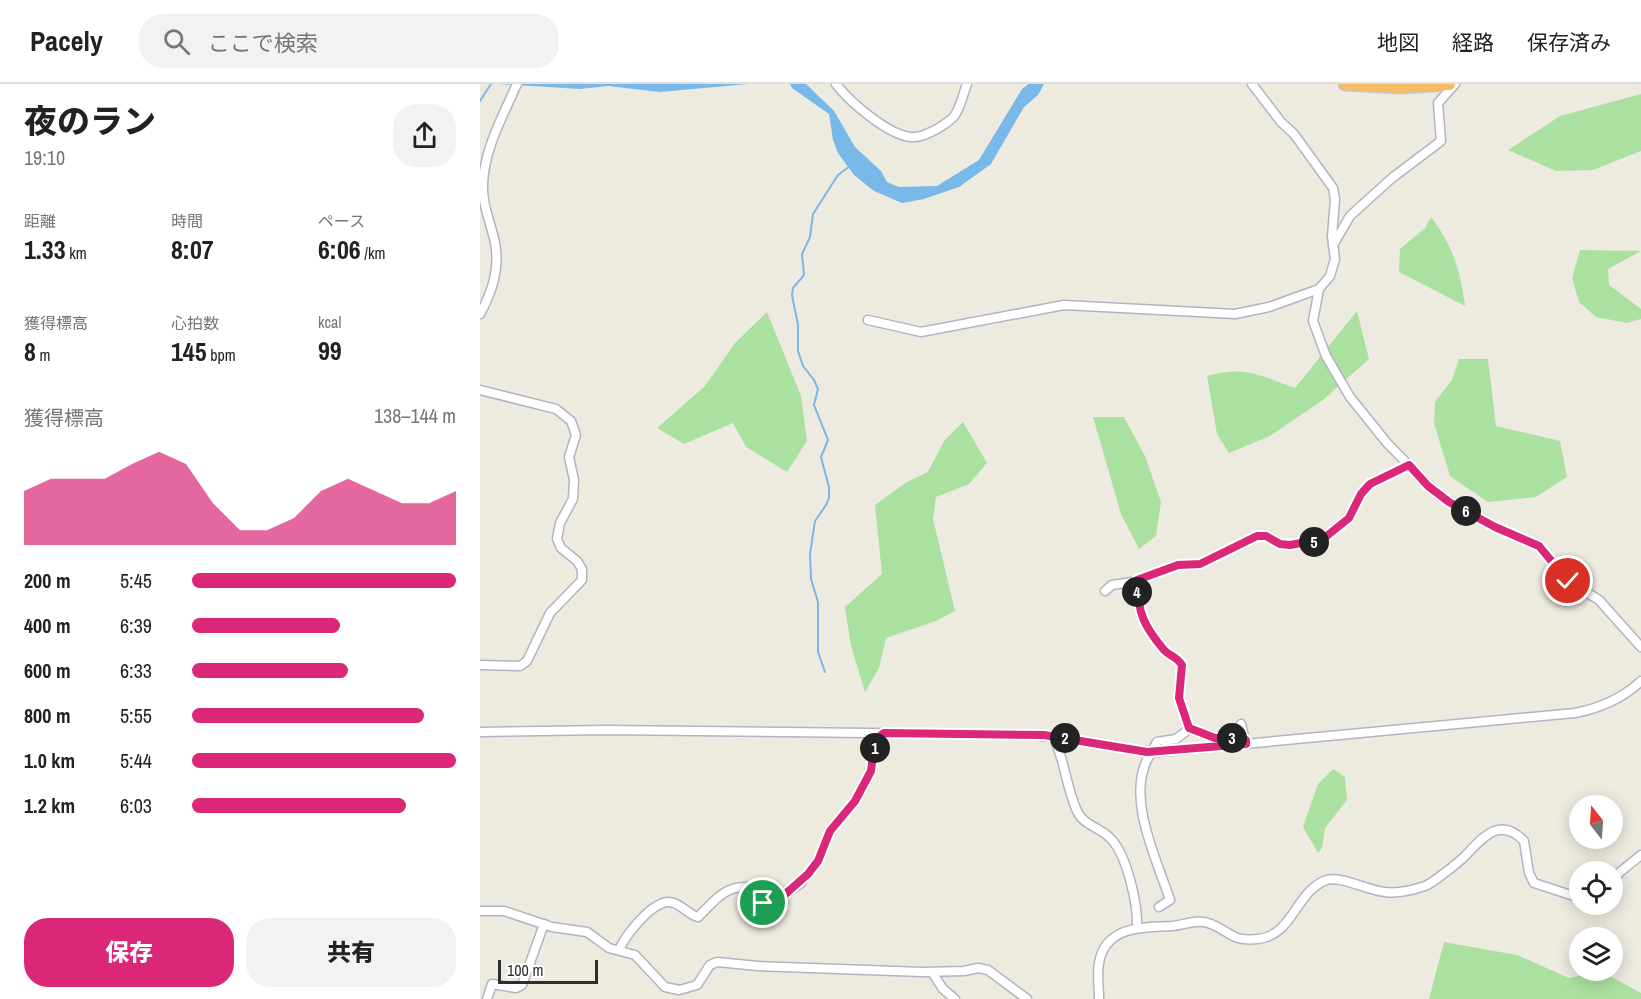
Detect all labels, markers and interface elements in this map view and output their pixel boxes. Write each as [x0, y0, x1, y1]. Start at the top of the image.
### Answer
search box [139, 14, 559, 68]
text: Pacely [30, 22, 103, 60]
icon: search [160, 25, 193, 58]
text: ここで検索 [208, 28, 318, 58]
text: 地図 [1377, 28, 1419, 57]
text: 経路 [1452, 28, 1494, 57]
text: 保存済み [1527, 28, 1611, 57]
text: 夜のラン [24, 99, 156, 143]
button: share [393, 104, 456, 167]
text: 19:10 [24, 144, 65, 171]
text: 距離 [24, 210, 56, 232]
text: 時間 [171, 210, 203, 232]
text: ペース [318, 210, 365, 232]
text: 1.33 [24, 232, 66, 267]
text: 8:07 [171, 232, 214, 267]
text: 6:06 [318, 232, 361, 267]
text: km [66, 242, 87, 264]
text: /km [361, 242, 385, 264]
text: kcal [318, 311, 341, 333]
text: 獲得標高 [24, 312, 88, 334]
text: 心拍数 [171, 312, 219, 334]
text: 99 [318, 333, 342, 368]
text: 8 [24, 334, 36, 369]
text: 145 [171, 334, 207, 369]
text: m [36, 344, 50, 366]
text: bpm [207, 344, 236, 366]
text: 138–144 m [374, 402, 456, 429]
text: 獲得標高 [24, 404, 104, 431]
pin: 6 [1451, 496, 1481, 526]
text: 6 [1462, 500, 1470, 522]
pin: 5 [1299, 527, 1329, 557]
text: 5 [1310, 531, 1318, 553]
pin [1542, 555, 1593, 606]
icon: check [1551, 564, 1584, 597]
text: 200 m [24, 567, 71, 594]
text: 5:45 [120, 567, 152, 594]
pin: 4 [1122, 577, 1152, 607]
text: 4 [1133, 581, 1141, 603]
text: 400 m [24, 612, 71, 639]
text: 6:39 [120, 612, 152, 639]
text: 600 m [24, 657, 71, 684]
text: 6:33 [120, 657, 152, 684]
text: 800 m [24, 702, 71, 729]
text: 5:55 [120, 702, 152, 729]
pin: 2 [1050, 723, 1080, 753]
pin: 3 [1217, 723, 1247, 753]
text: 2 [1061, 727, 1069, 749]
text: 3 [1228, 727, 1236, 749]
pin: 1 [860, 733, 890, 763]
text: 1 [871, 737, 879, 759]
text: 1.0 km [24, 747, 75, 774]
text: 5:44 [120, 747, 152, 774]
text: 1.2 km [24, 792, 75, 819]
text: 6:03 [120, 792, 152, 819]
north arrow [1569, 795, 1623, 849]
map controls [1569, 795, 1623, 981]
button: locate [1569, 861, 1623, 915]
pin [737, 877, 788, 928]
icon: arrive [746, 886, 779, 919]
button: 保存 [24, 918, 234, 987]
button: 共有 [246, 918, 456, 987]
button: layers [1569, 927, 1623, 981]
scale bar [498, 957, 598, 984]
text: 100 m [507, 959, 543, 981]

